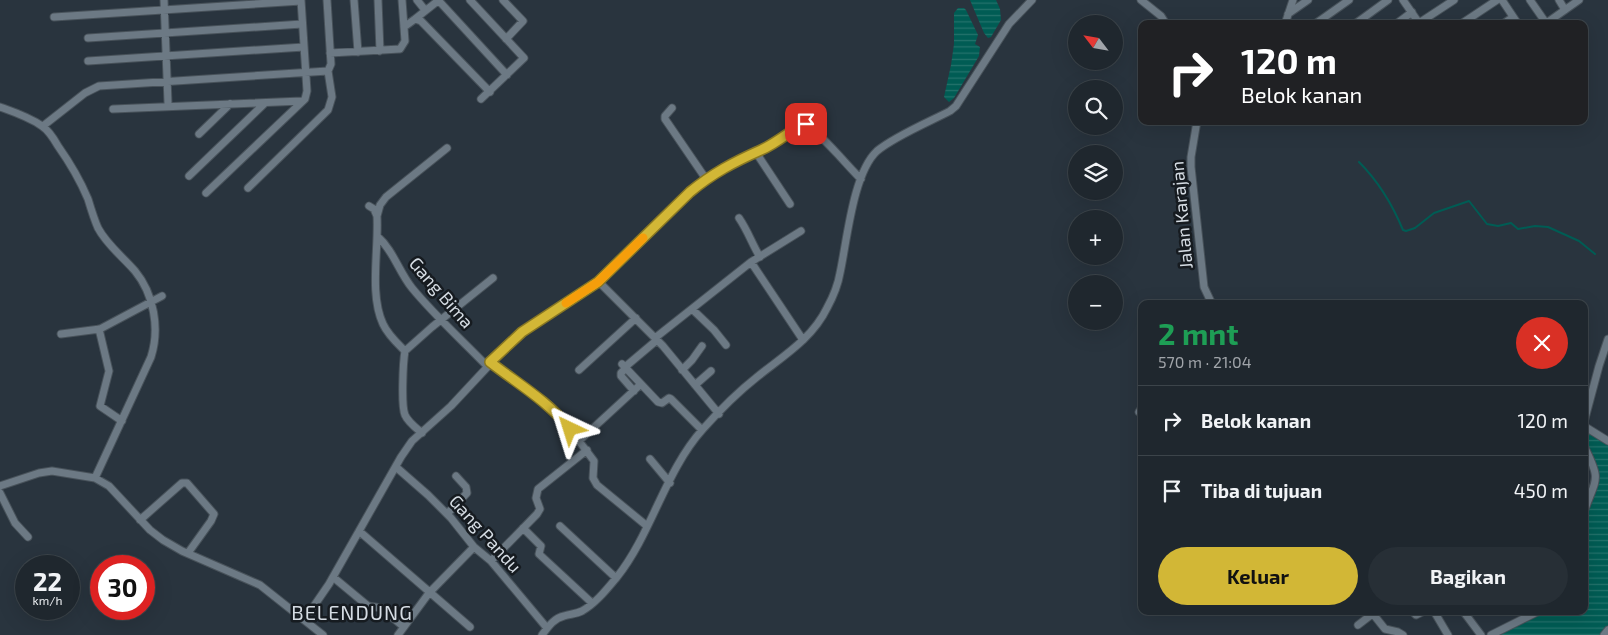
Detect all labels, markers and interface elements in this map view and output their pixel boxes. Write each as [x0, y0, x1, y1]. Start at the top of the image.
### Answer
north arrow [1068, 15, 1122, 70]
map controls [1068, 15, 1123, 330]
text: 120 m [1241, 39, 1337, 81]
icon: right [1158, 40, 1223, 105]
button: search [1068, 80, 1123, 135]
text: Belok kanan [1241, 81, 1362, 107]
pin [785, 103, 827, 145]
icon: arrive [792, 110, 820, 138]
button: layers [1068, 145, 1123, 200]
street label: Jalan Karajan [1165, 160, 1197, 270]
button: + [1068, 210, 1123, 265]
street label: Gang Bima [405, 252, 479, 332]
button: − [1068, 275, 1123, 330]
text: 2 mnt [1158, 315, 1239, 351]
button: close [1516, 317, 1568, 369]
text: 570 m · 21:04 [1158, 352, 1252, 371]
position arrow [543, 402, 595, 454]
icon: right [1158, 407, 1186, 435]
text: Belok kanan [1201, 409, 1311, 432]
text: 120 m [1517, 409, 1568, 432]
icon: arrive [1158, 477, 1186, 505]
text: Tiba di tujuan [1201, 479, 1322, 502]
text: 450 m [1514, 479, 1568, 502]
street label: Gang Pandu [445, 490, 526, 577]
button: Keluar [1158, 547, 1358, 605]
button: Bagikan [1368, 547, 1568, 605]
speed limit sign: 30 [90, 555, 155, 620]
text: 22 [33, 566, 62, 596]
text: km/h [33, 593, 62, 607]
district label: BELENDUNG [291, 600, 413, 624]

